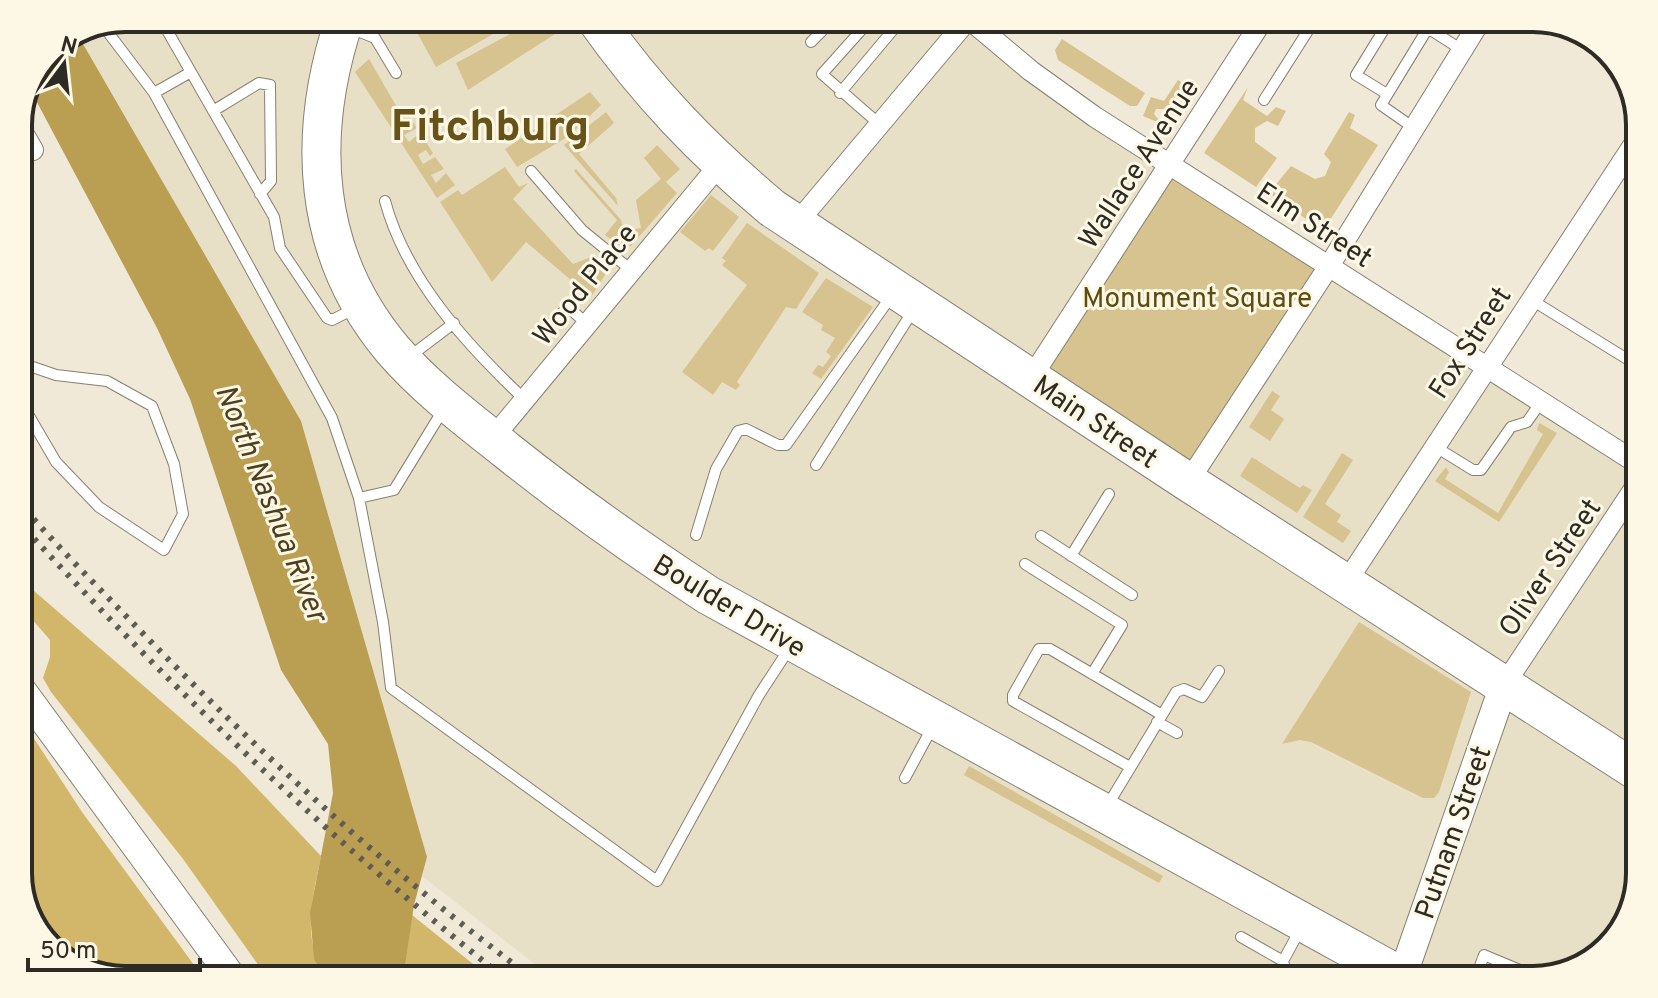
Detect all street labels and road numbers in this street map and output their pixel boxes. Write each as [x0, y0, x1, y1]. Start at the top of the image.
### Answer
street label: Wallace Avenue [1072, 73, 1209, 257]
street label: Elm Street [1248, 176, 1378, 277]
street label: Wood Place [526, 218, 647, 354]
street label: Fox Street [1422, 281, 1521, 407]
street label: Main Street [1025, 369, 1164, 478]
street label: Oliver Street [1492, 493, 1611, 645]
street label: Boulder Drive [645, 548, 812, 667]
street label: Putnam Street [1408, 742, 1501, 924]

